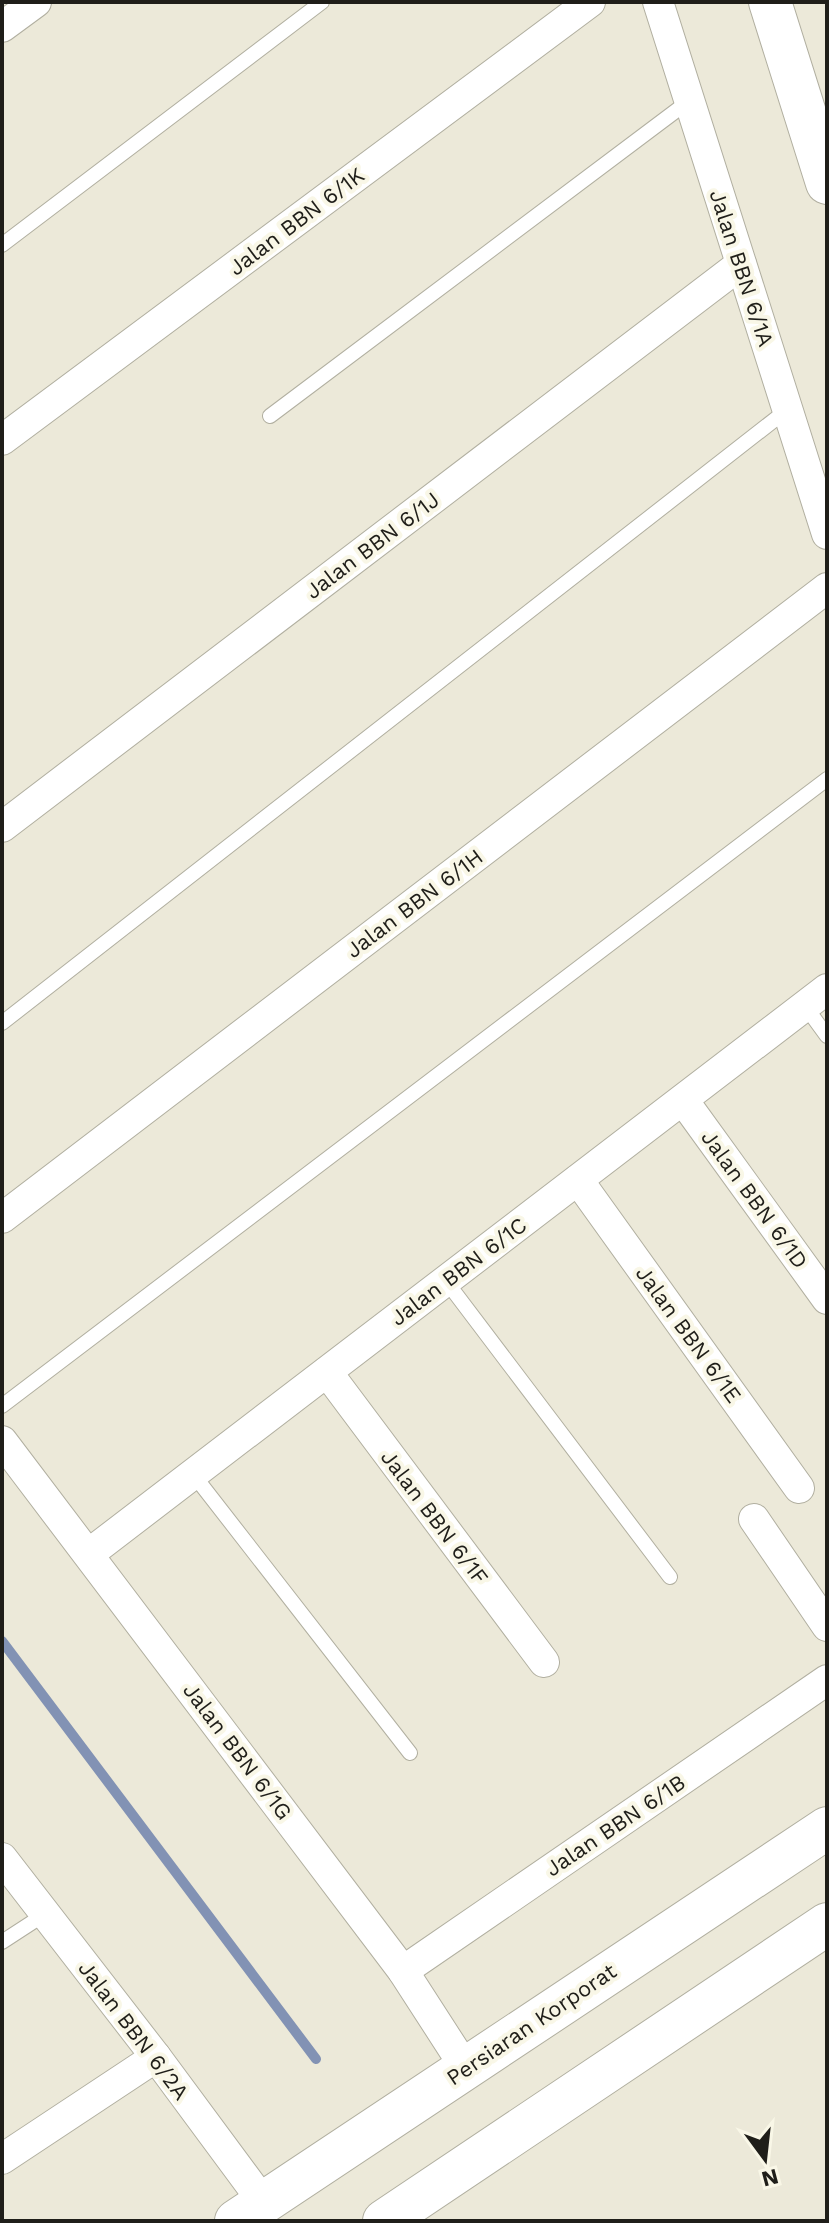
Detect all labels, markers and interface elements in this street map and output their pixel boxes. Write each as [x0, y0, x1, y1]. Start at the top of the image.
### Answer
street label: Jalan BBN 6/1K [224, 162, 369, 280]
street label: Jalan BBN 6/1A [704, 187, 779, 350]
street label: Jalan BBN 6/1J [300, 487, 444, 604]
street label: Jalan BBN 6/1H [341, 844, 488, 963]
street label: Jalan BBN 6/1D [696, 1125, 813, 1273]
street label: Jalan BBN 6/1C [385, 1212, 531, 1331]
street label: Jalan BBN 6/1E [631, 1261, 747, 1408]
street label: Jalan BBN 6/1F [376, 1445, 493, 1590]
street label: Jalan BBN 6/1G [178, 1678, 297, 1825]
street label: Jalan BBN 6/1B [541, 1769, 690, 1881]
street label: Jalan BBN 6/2A [73, 1956, 194, 2105]
street label: Persiaran Korporat [442, 1958, 621, 2090]
north arrow [725, 2119, 805, 2199]
text: N [759, 2164, 781, 2192]

